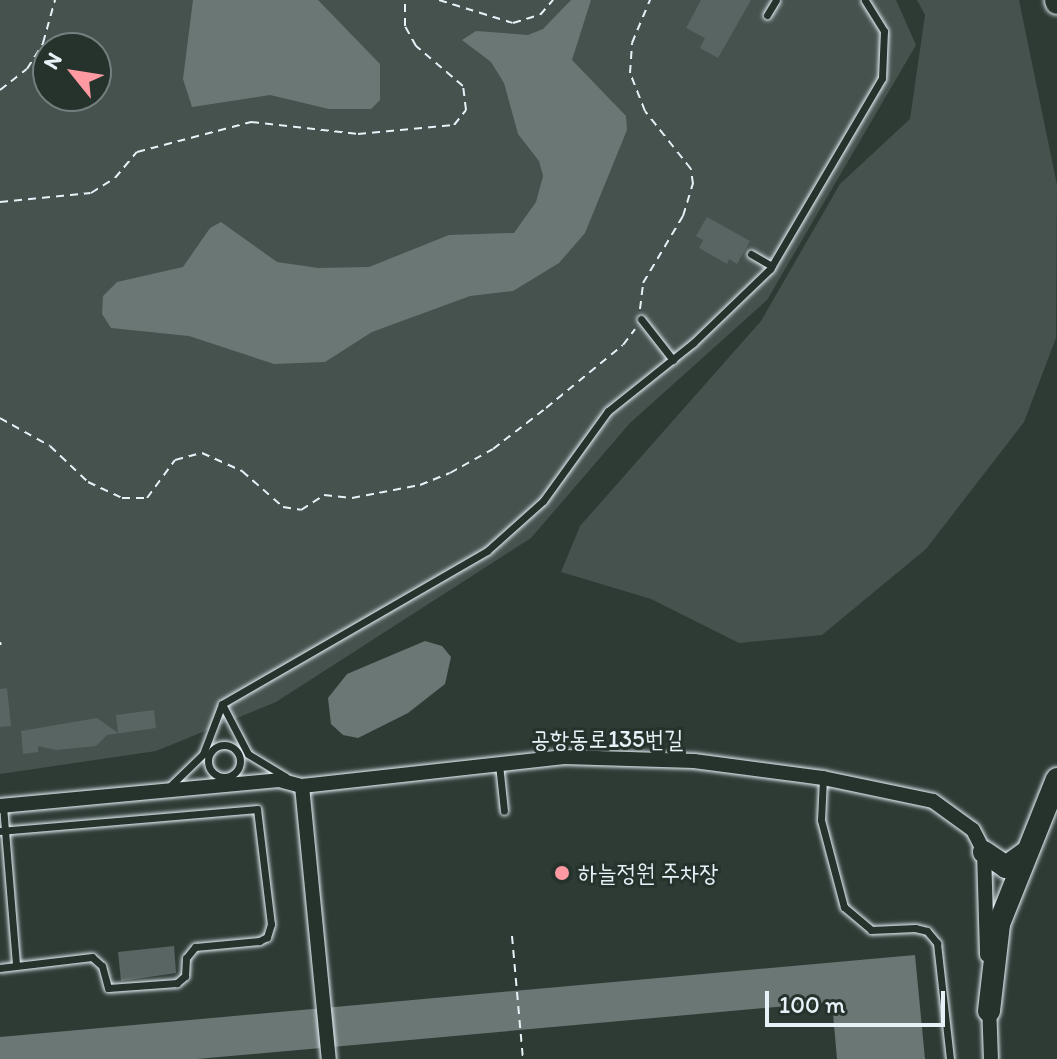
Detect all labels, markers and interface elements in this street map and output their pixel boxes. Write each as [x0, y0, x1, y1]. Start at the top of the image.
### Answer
north arrow [32, 32, 112, 112]
text: N [37, 48, 68, 74]
street label: 공항동로135번길 [531, 725, 683, 753]
place label: 하늘정원 주차장 [578, 859, 719, 887]
marker: 하늘정원 주차장 [553, 864, 571, 882]
scale bar [769, 975, 949, 1025]
text: 100 m [779, 990, 845, 1019]

